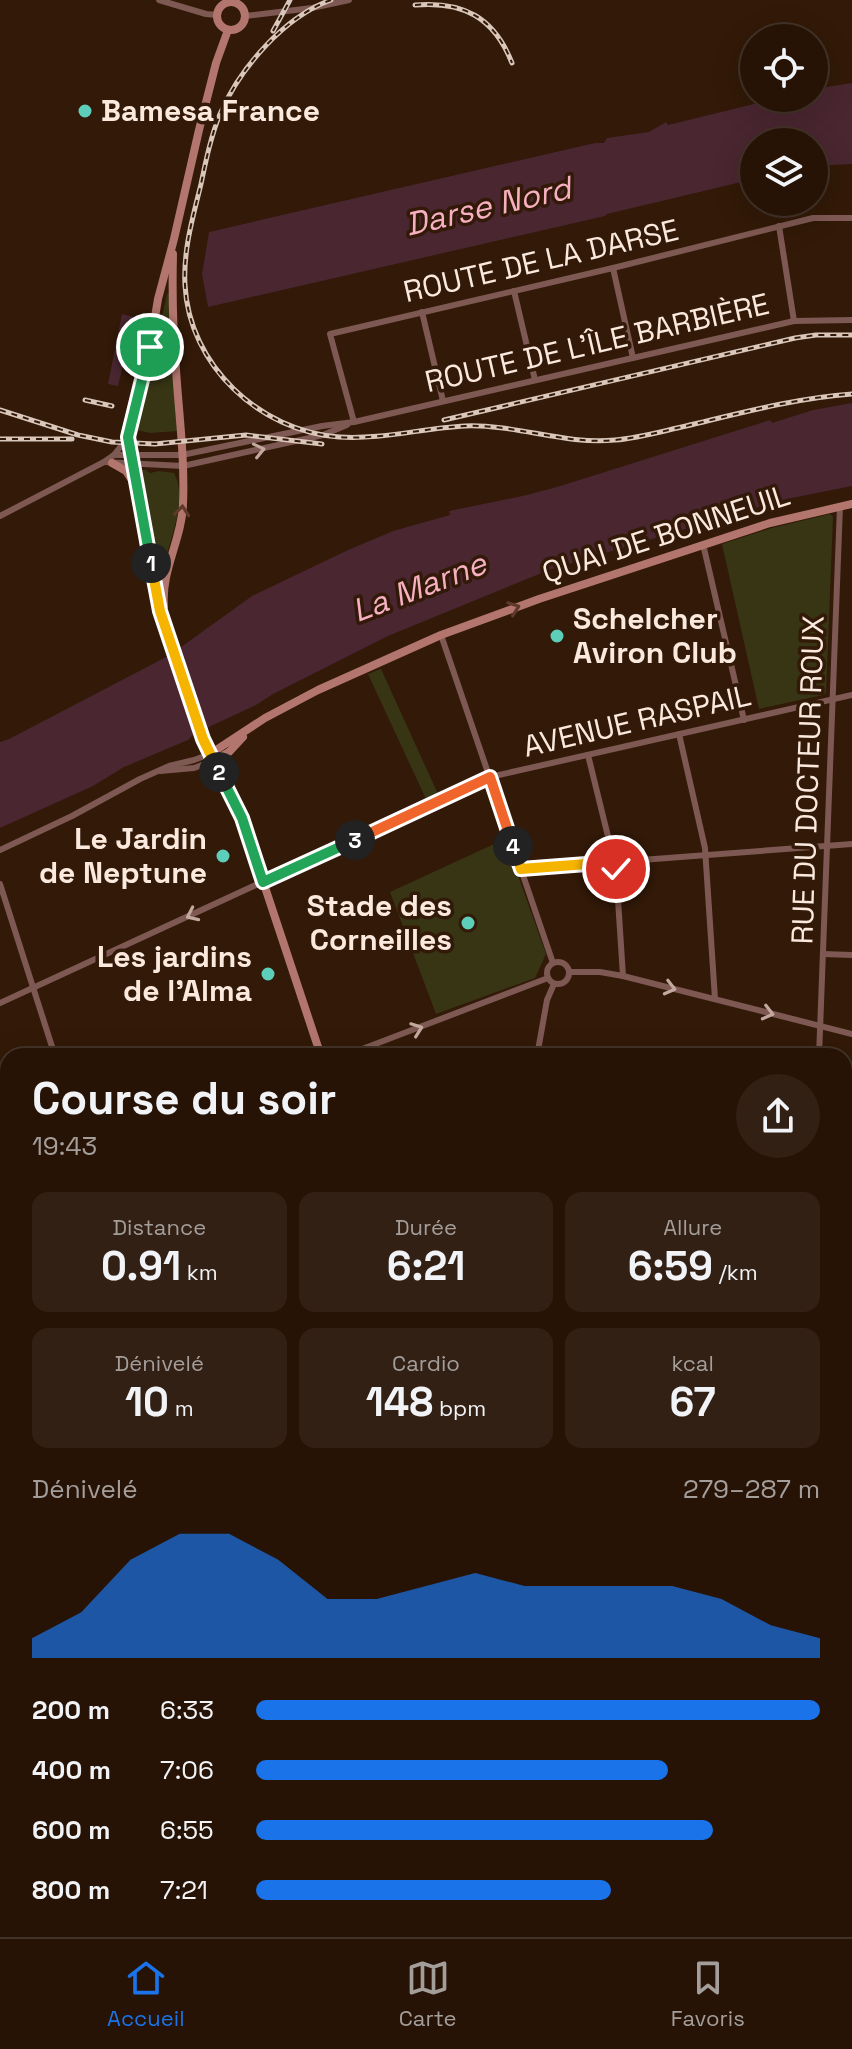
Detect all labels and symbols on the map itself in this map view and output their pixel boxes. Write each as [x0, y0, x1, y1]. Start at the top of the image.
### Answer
place label: Bamesa France [101, 91, 320, 130]
marker: Bamesa France [76, 102, 94, 120]
water label: Darse Nord [401, 167, 578, 244]
street label: ROUTE DE LA DARSE [400, 210, 682, 311]
street label: ROUTE DE L'ÎLE BARBIÈRE [421, 284, 773, 401]
pin [116, 313, 184, 381]
one-way arrow [252, 442, 265, 459]
street label: QUAI DE BONNEUIL [537, 475, 795, 592]
one-way arrow [173, 504, 190, 517]
pin: 1 [131, 543, 171, 583]
water label: La Marne [346, 543, 493, 631]
place label: Schelcher Aviron Club [573, 599, 737, 672]
one-way arrow [507, 601, 521, 617]
street label: RUE DU DOCTEUR ROUX [782, 615, 833, 945]
marker: Schelcher Aviron Club [548, 627, 566, 645]
street label: AVENUE RASPAIL [519, 675, 754, 766]
pin: 2 [199, 752, 239, 792]
place label: Le Jardin de Neptune [39, 819, 207, 892]
pin: 3 [335, 820, 375, 860]
pin: 4 [493, 826, 533, 866]
pin [582, 835, 650, 903]
marker: Le Jardin de Neptune [214, 847, 232, 865]
place label: Stade des Corneilles [307, 886, 452, 959]
one-way arrow [186, 905, 201, 921]
marker: Stade des Corneilles [459, 914, 477, 932]
place label: Les jardins de l'Alma [97, 937, 252, 1010]
marker: Les jardins de l'Alma [259, 965, 277, 983]
one-way arrow [662, 978, 676, 995]
one-way arrow [760, 1004, 774, 1021]
one-way arrow [409, 1022, 423, 1039]

